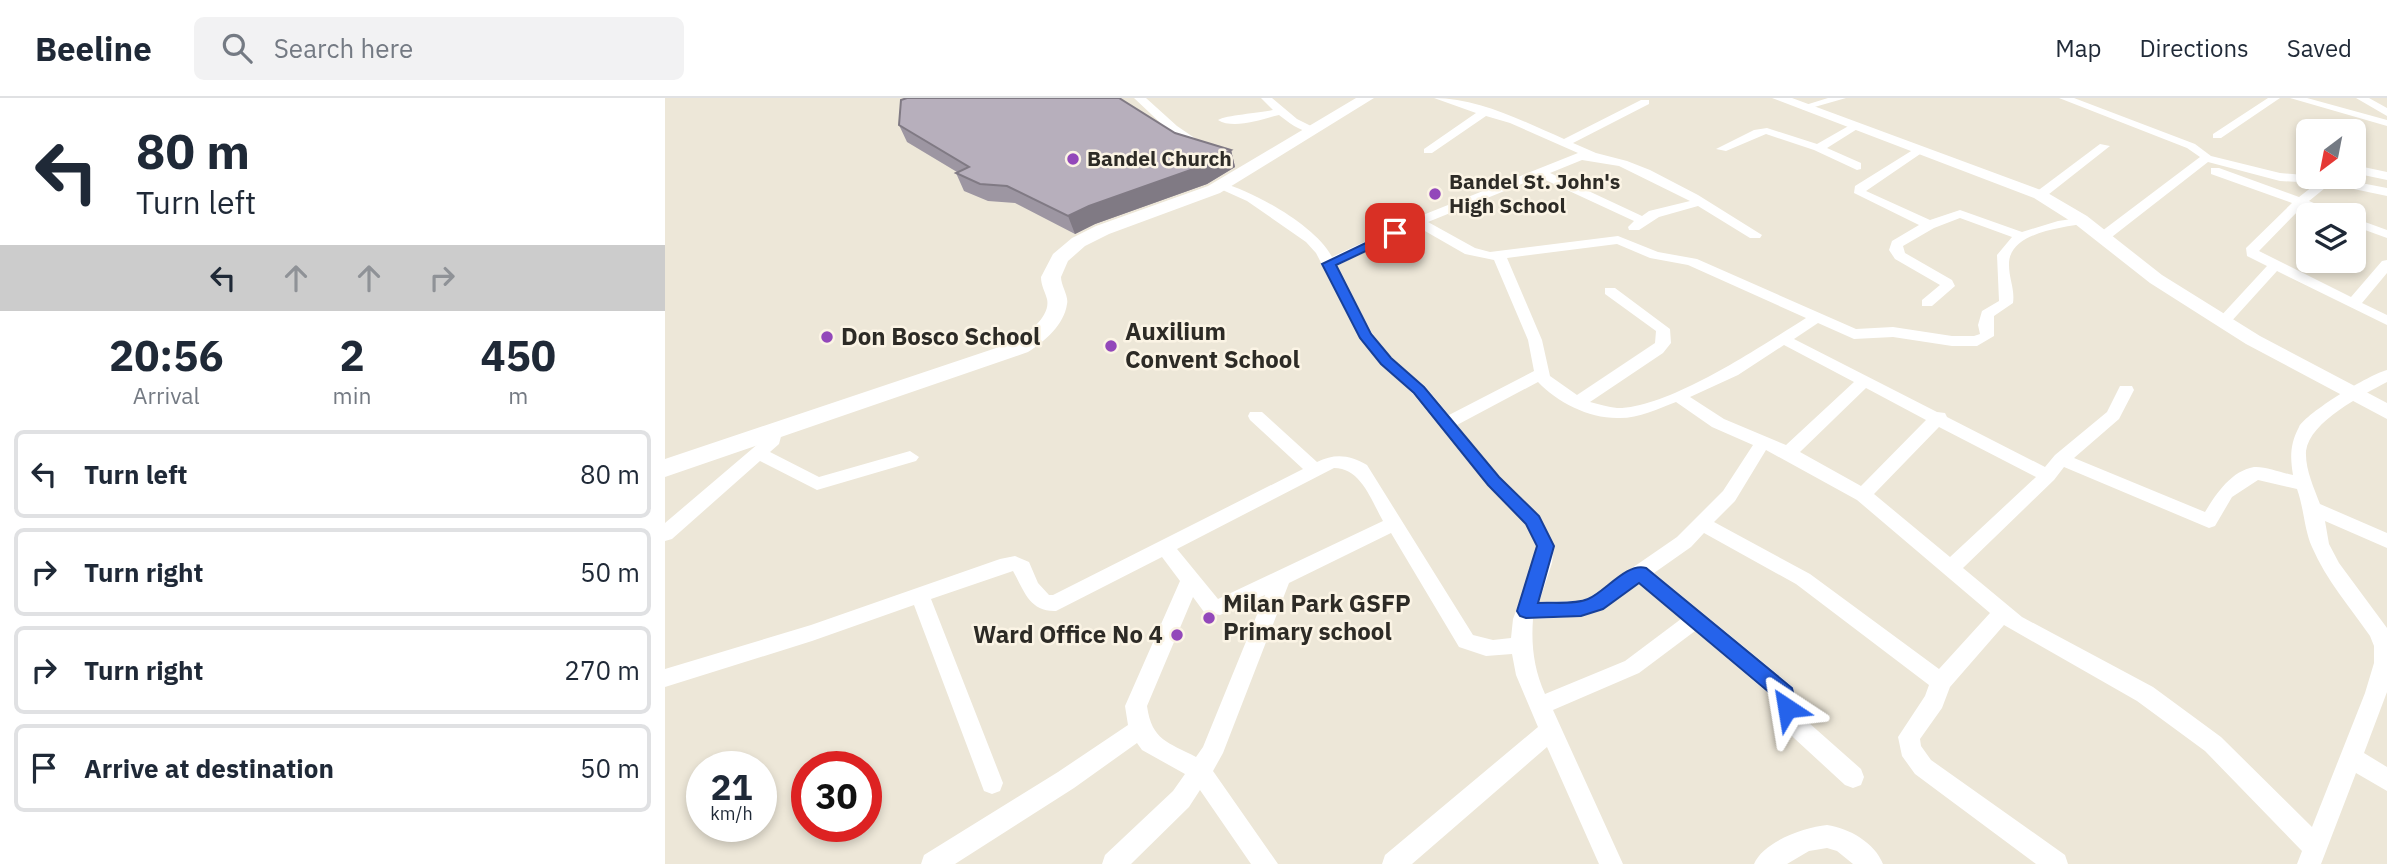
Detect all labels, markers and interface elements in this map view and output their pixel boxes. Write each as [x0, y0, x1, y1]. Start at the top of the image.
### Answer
search box [194, 17, 684, 80]
text: Beeline [35, 27, 152, 70]
icon: search [218, 29, 256, 67]
text: Search here [274, 31, 413, 65]
text: Map [2055, 32, 2101, 64]
text: Directions [2139, 32, 2249, 64]
text: Saved [2287, 32, 2352, 64]
text: 80 m [136, 119, 250, 182]
north arrow [2296, 119, 2366, 189]
map controls [2296, 119, 2366, 273]
icon: left [21, 126, 112, 217]
place label: Bandel Church [1087, 144, 1232, 172]
marker: Bandel Church [1065, 151, 1081, 167]
place label: Bandel St. John's High School [1449, 167, 1620, 219]
text: Turn left [136, 181, 256, 223]
marker: Bandel St. John's High School [1427, 186, 1443, 202]
pin [1365, 203, 1425, 263]
button: layers [2296, 203, 2366, 273]
icon: arrive [1376, 214, 1414, 252]
icon: left [204, 259, 242, 297]
icon: ahead [277, 259, 315, 297]
icon: ahead [350, 259, 388, 297]
icon: right [423, 259, 461, 297]
place label: Auxilium Convent School [1125, 315, 1300, 375]
place label: Don Bosco School [841, 320, 1040, 352]
text: 20:56 [109, 328, 224, 383]
text: 2 [339, 328, 365, 383]
text: 450 [480, 328, 556, 383]
marker: Don Bosco School [819, 329, 835, 345]
marker: Auxilium Convent School [1103, 338, 1119, 354]
text: Arrival [133, 380, 200, 410]
text: min [333, 380, 371, 410]
text: m [508, 380, 528, 410]
icon: left [25, 455, 63, 493]
text: Turn left [84, 457, 187, 491]
text: 80 m [580, 457, 640, 491]
icon: right [25, 553, 63, 591]
text: Turn right [84, 555, 203, 589]
text: 50 m [580, 555, 640, 589]
place label: Milan Park GSFP Primary school [1223, 587, 1411, 647]
marker: Milan Park GSFP Primary school [1201, 610, 1217, 626]
place label: Ward Office No 4 [973, 618, 1163, 650]
marker: Ward Office No 4 [1169, 627, 1185, 643]
icon: right [25, 651, 63, 689]
text: Turn right [84, 653, 203, 687]
text: 270 m [564, 653, 640, 687]
position arrow [1750, 671, 1824, 745]
icon: arrive [25, 749, 63, 787]
text: Arrive at destination [84, 751, 334, 785]
text: 50 m [580, 751, 640, 785]
speed limit sign: 30 [791, 751, 882, 842]
text: 21 [710, 764, 753, 810]
text: km/h [710, 802, 753, 825]

